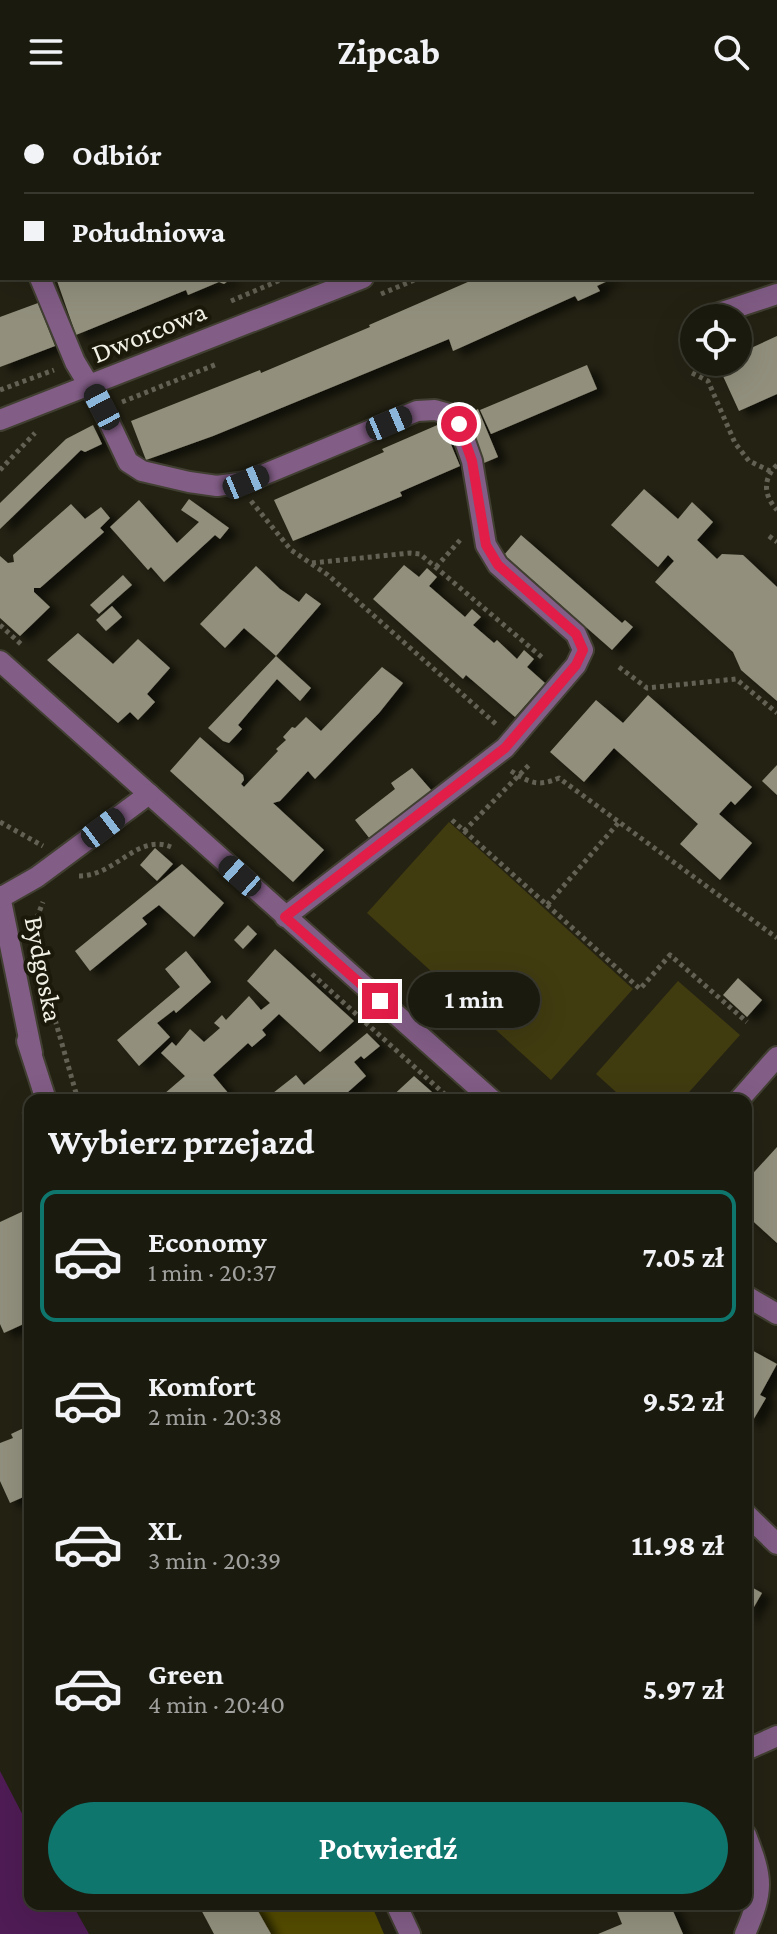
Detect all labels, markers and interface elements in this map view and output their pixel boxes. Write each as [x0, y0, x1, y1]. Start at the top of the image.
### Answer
icon: menu [24, 30, 68, 74]
icon: search [709, 30, 753, 74]
text: Zipcab [337, 32, 440, 72]
text: Odbiór [72, 138, 162, 171]
text: Południowa [72, 215, 225, 248]
street label: Dworcowa [87, 295, 211, 369]
map controls [680, 304, 752, 376]
button: locate [680, 304, 752, 376]
car [80, 380, 124, 434]
car [362, 403, 416, 443]
route start [441, 406, 477, 442]
car [219, 462, 273, 502]
car [77, 804, 129, 852]
car [214, 851, 266, 901]
street label: Bydgoska [19, 913, 69, 1025]
callout: 1 min [408, 973, 540, 1029]
route end [362, 983, 398, 1019]
text: 1 min [444, 985, 504, 1014]
text: Wybierz przejazd [48, 1122, 314, 1162]
icon: car [52, 1220, 124, 1292]
text: Economy [148, 1225, 267, 1258]
text: 7.05 zł [642, 1240, 724, 1273]
text: 1 min · 20:37 [148, 1258, 276, 1287]
icon: car [52, 1364, 124, 1436]
text: Komfort [148, 1369, 256, 1402]
text: 9.52 zł [642, 1384, 724, 1417]
text: 2 min · 20:38 [148, 1402, 282, 1431]
icon: car [52, 1508, 124, 1580]
text: XL [148, 1513, 182, 1546]
text: 11.98 zł [631, 1528, 724, 1561]
text: 3 min · 20:39 [148, 1546, 281, 1575]
icon: car [52, 1652, 124, 1724]
text: Green [148, 1657, 224, 1690]
text: 5.97 zł [643, 1672, 724, 1705]
text: 4 min · 20:40 [148, 1690, 285, 1719]
button: Potwierdź [48, 1802, 728, 1894]

